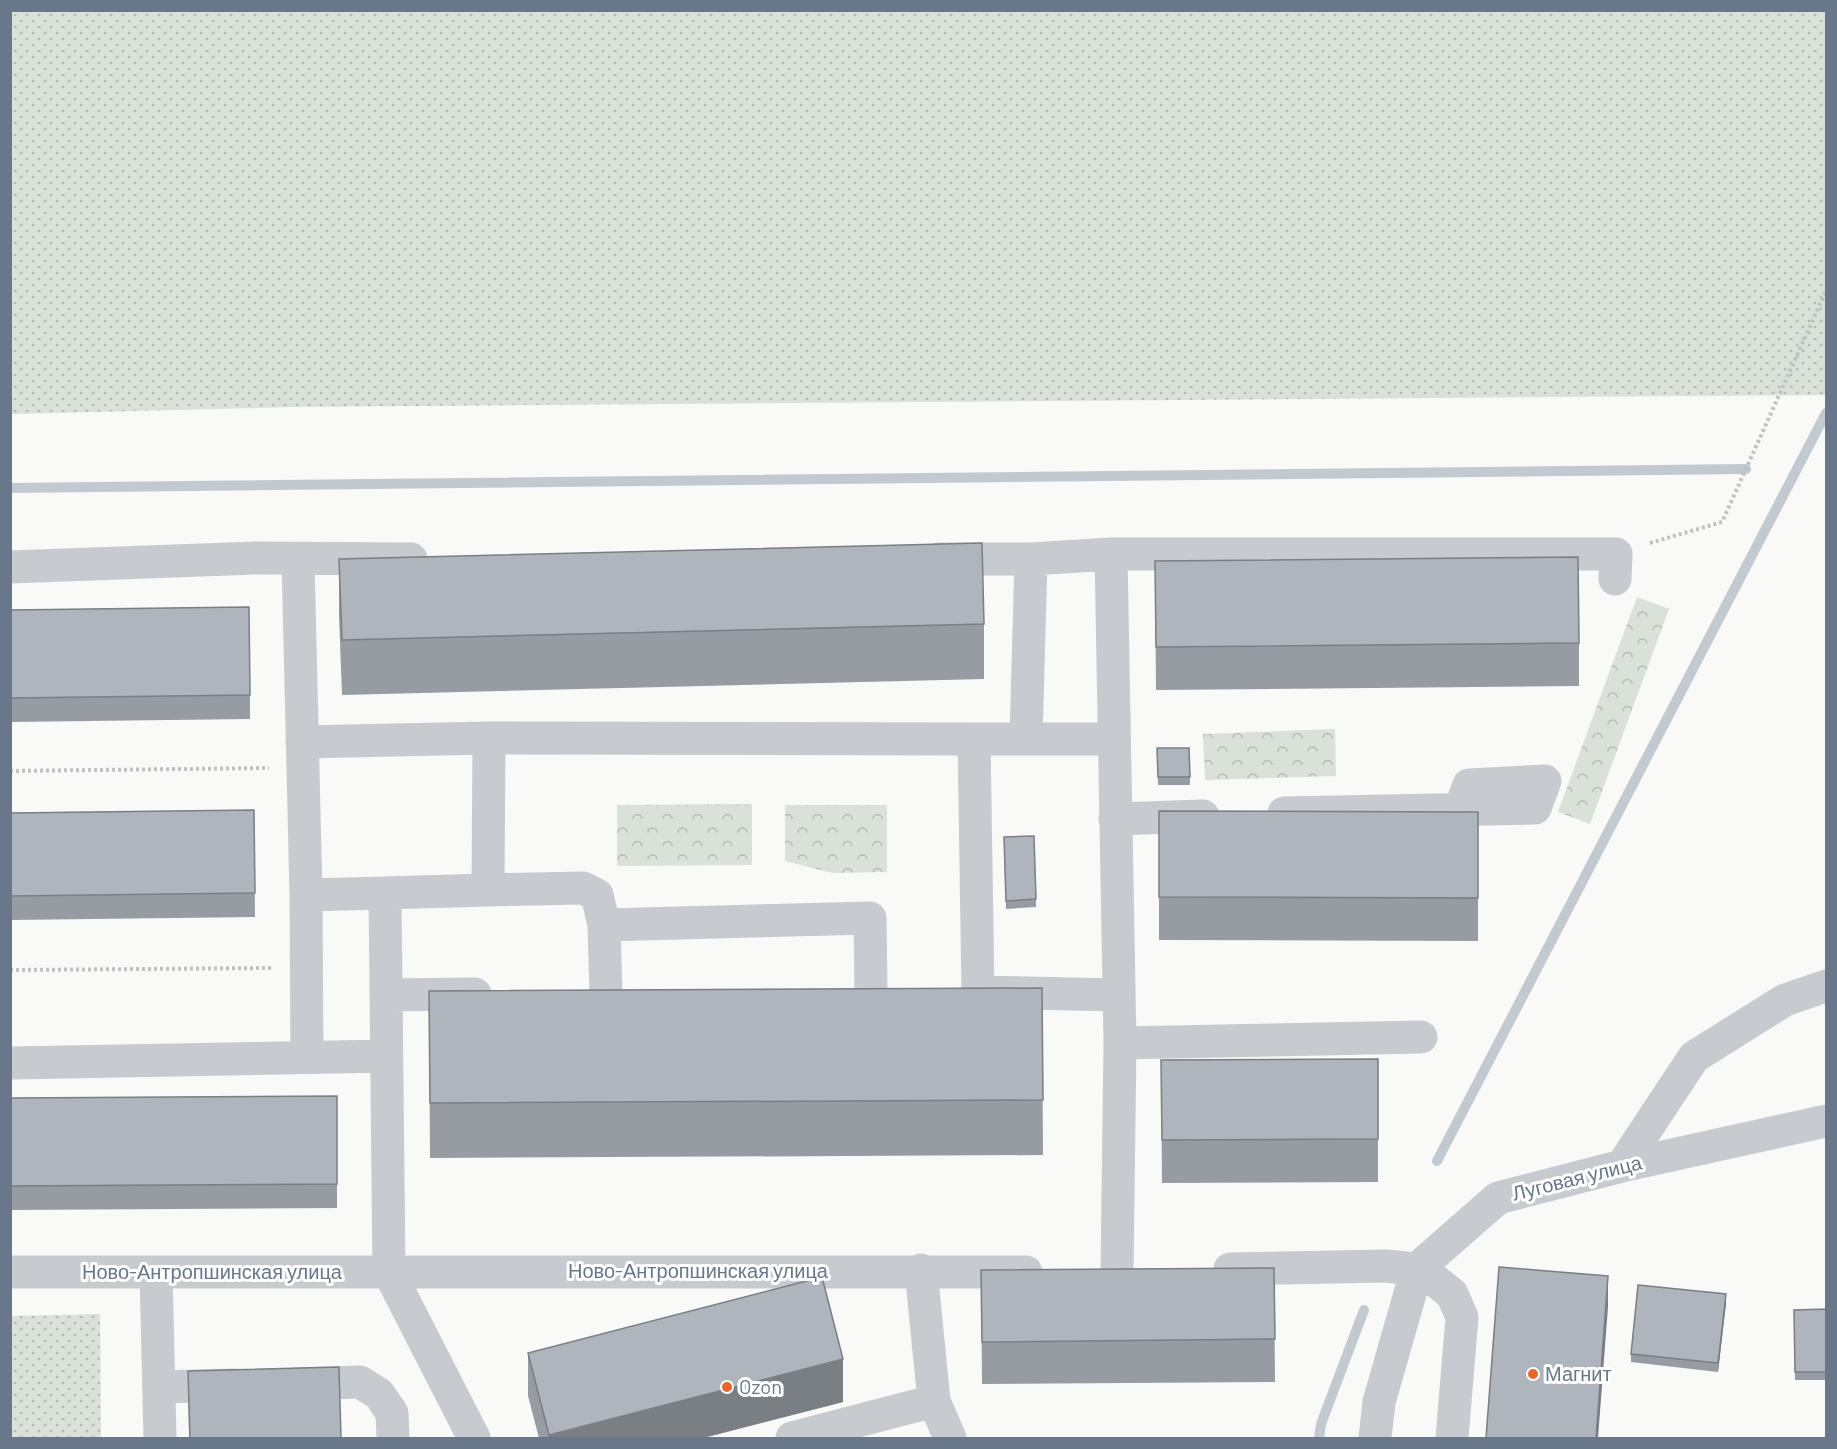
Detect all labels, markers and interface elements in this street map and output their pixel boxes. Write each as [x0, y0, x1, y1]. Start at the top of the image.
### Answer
street label: Луговая улица [1509, 1149, 1645, 1205]
street label: Ново-Антропшинская улица [568, 1258, 829, 1282]
street label: Ново-Антропшинская улица [82, 1259, 343, 1283]
place label: Магнит [1545, 1361, 1612, 1385]
marker: Магнит [1526, 1367, 1540, 1381]
place label: Ozon [739, 1374, 782, 1398]
marker: Ozon [720, 1380, 734, 1394]

